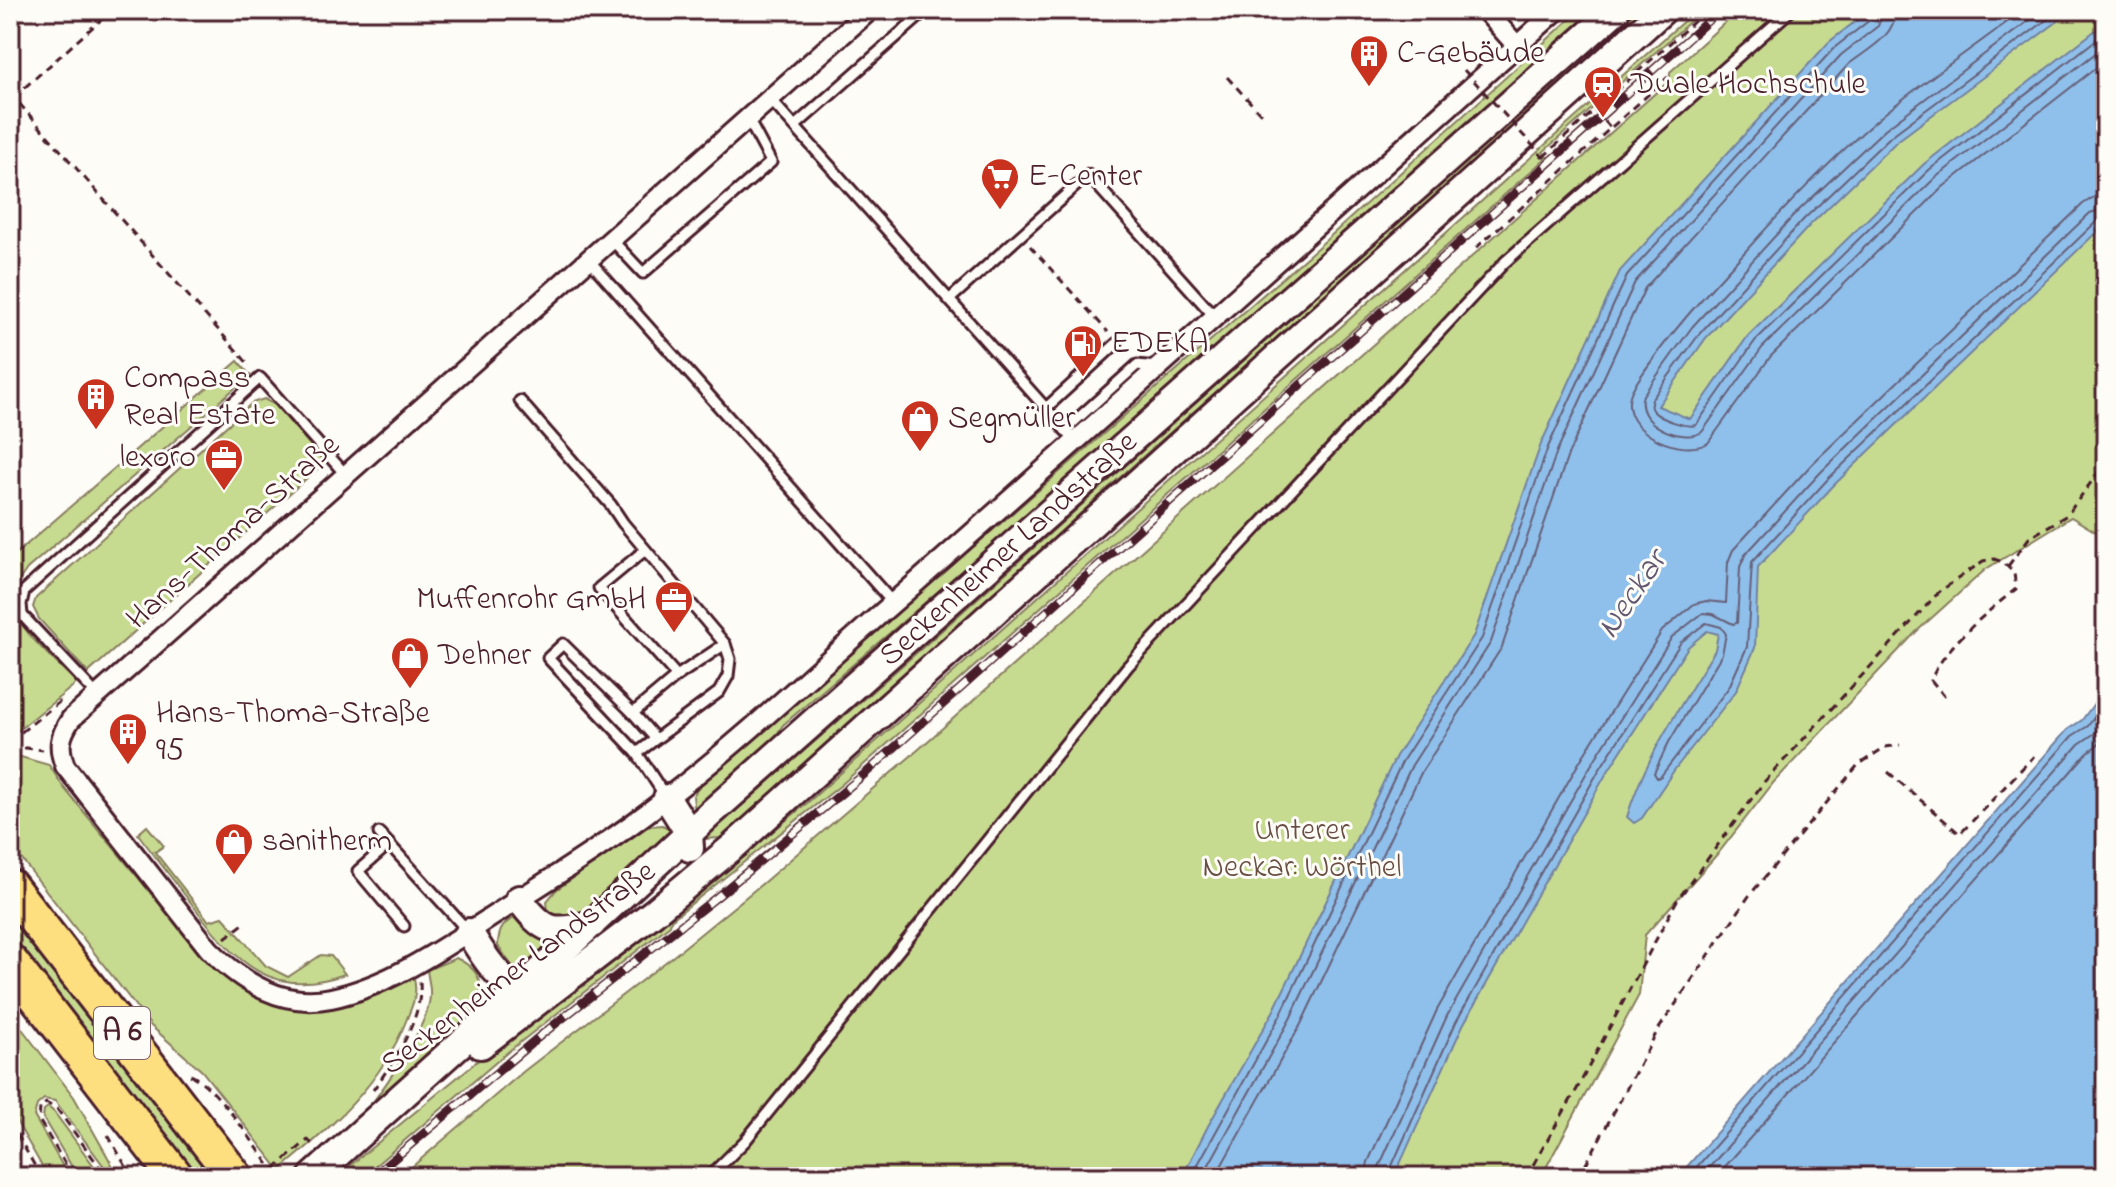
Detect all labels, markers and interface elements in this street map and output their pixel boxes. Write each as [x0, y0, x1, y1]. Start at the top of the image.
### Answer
place label: C-Gebäude [1397, 31, 1545, 78]
building icon: C-Gebäude [1348, 33, 1390, 88]
place label: Duale Hochschule [1630, 62, 1867, 109]
station icon: Duale Hochschule [1582, 64, 1624, 119]
place label: E-Center [1028, 154, 1142, 201]
supermarket icon: E-Center [979, 156, 1021, 211]
place label: EDEKA [1111, 321, 1209, 368]
fuel station icon: EDEKA [1062, 323, 1104, 378]
place label: Compass Real Estate [124, 356, 276, 440]
building icon: Compass Real Estate [75, 376, 117, 431]
place label: Segmüller [948, 396, 1075, 443]
shop icon: Segmüller [899, 398, 941, 453]
street label: Seckenheimer Landstraße [869, 420, 1149, 679]
street label: Hans-Thoma-Straße [117, 423, 352, 642]
place label: lexoro [120, 435, 196, 482]
office icon: lexoro [203, 437, 245, 492]
water label: Neckar [1585, 537, 1683, 649]
place label: Muffenrohr GmbH [416, 577, 646, 624]
office icon: Muffenrohr GmbH [653, 579, 695, 634]
place label: Dehner [437, 633, 531, 680]
shop icon: Dehner [389, 635, 431, 690]
place label: Hans-Thoma-Straße 95 [156, 691, 430, 775]
building icon: Hans-Thoma-Straße 95 [107, 711, 149, 766]
park label: Unterer Neckar: Wörthel [1202, 808, 1402, 892]
place label: sanitherm [262, 819, 392, 866]
shop icon: sanitherm [213, 821, 255, 876]
street label: Seckenheimer Landstraße [372, 849, 667, 1088]
road number: A 6 [94, 1007, 150, 1059]

